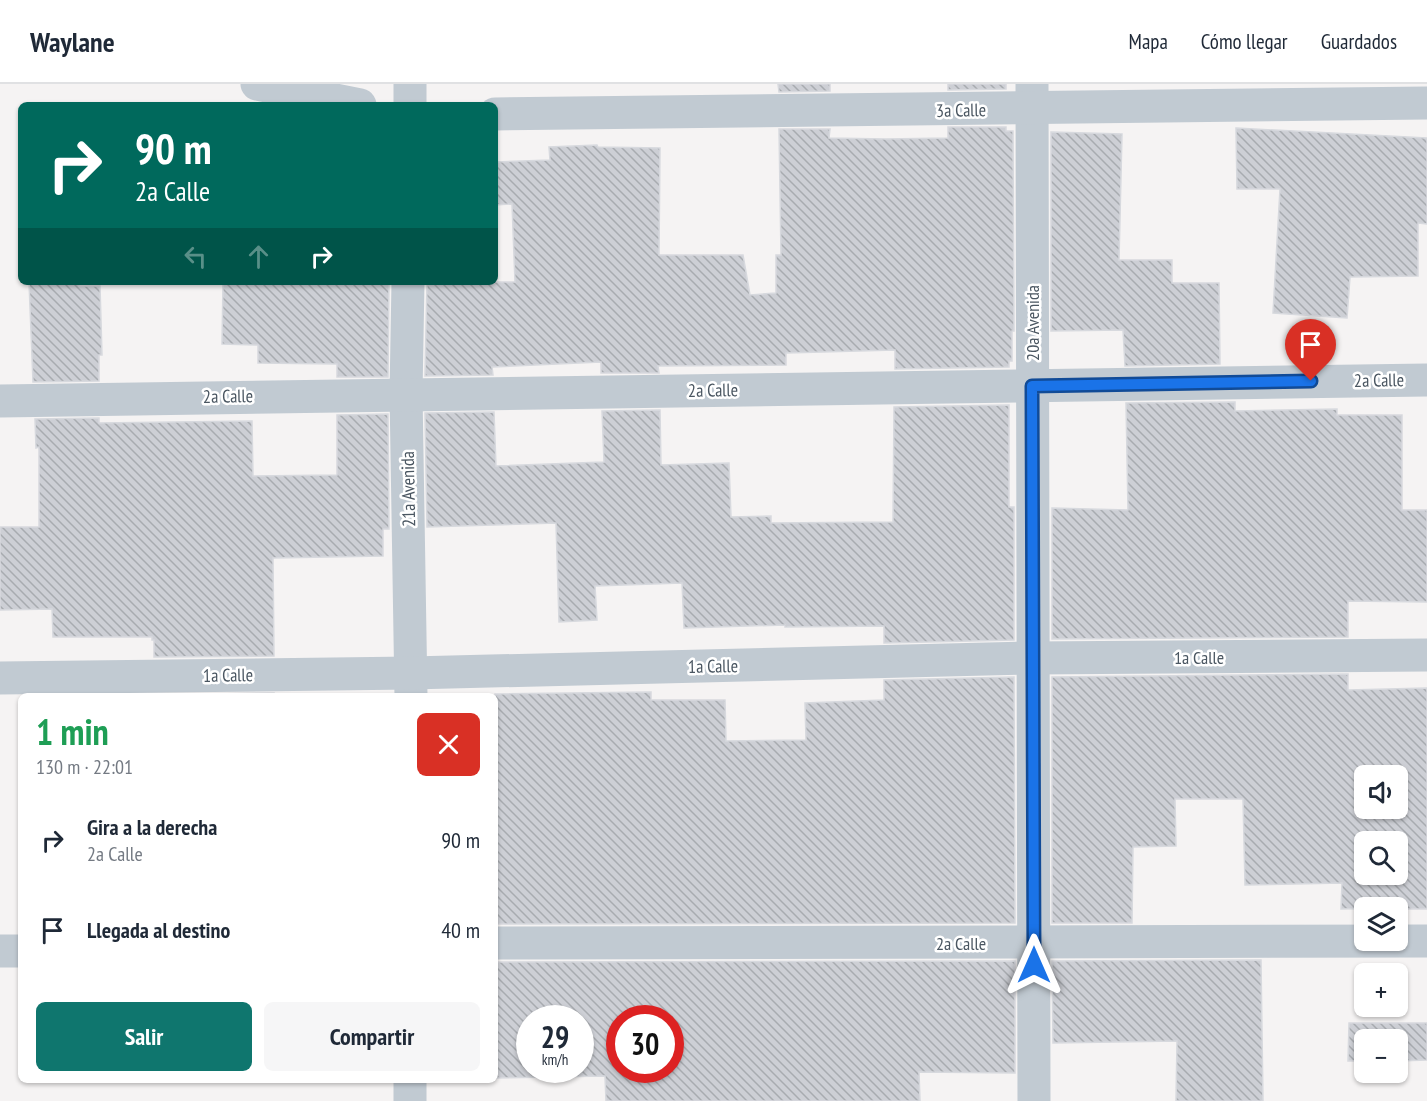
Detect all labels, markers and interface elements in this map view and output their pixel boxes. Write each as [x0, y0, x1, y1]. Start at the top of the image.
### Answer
text: Waylane [30, 23, 115, 60]
text: Mapa [1129, 28, 1168, 55]
text: Cómo llegar [1201, 28, 1288, 55]
text: Guardados [1321, 28, 1397, 55]
street label: 3a Calle [936, 98, 986, 122]
text: 90 m [135, 121, 212, 176]
icon: right [36, 126, 114, 204]
text: 2a Calle [135, 174, 210, 208]
icon: left [179, 240, 212, 273]
icon: ahead [242, 240, 275, 273]
icon: right [305, 240, 338, 273]
street label: 20a Avenida [1021, 285, 1044, 361]
pin [1285, 319, 1336, 381]
icon: arrive [1294, 328, 1327, 361]
street label: 2a Calle [1354, 368, 1404, 392]
street label: 2a Calle [688, 378, 738, 402]
street label: 2a Calle [203, 384, 253, 408]
street label: 21a Avenida [396, 451, 420, 527]
street label: 1a Calle [1174, 646, 1224, 669]
street label: 1a Calle [688, 654, 738, 678]
street label: 1a Calle [203, 663, 253, 687]
text: 1 min [36, 708, 109, 755]
button: close [417, 713, 480, 776]
text: 130 m · 22:01 [36, 754, 133, 780]
map controls [1354, 765, 1408, 1083]
button: sound [1354, 765, 1408, 819]
text: Gira a la derecha [87, 813, 217, 841]
icon: right [36, 824, 69, 857]
text: 90 m [441, 826, 480, 854]
button: search [1354, 831, 1408, 885]
text: 2a Calle [87, 841, 143, 867]
button: layers [1354, 897, 1408, 951]
icon: arrive [36, 914, 69, 947]
text: Llegada al destino [87, 916, 230, 944]
text: 40 m [441, 916, 480, 944]
street label: 2a Calle [936, 932, 986, 955]
position arrow [1002, 933, 1066, 997]
button: + [1354, 963, 1408, 1017]
button: Salir [36, 1002, 252, 1071]
button: Compartir [264, 1002, 480, 1071]
speed limit sign: 30 [606, 1005, 684, 1083]
text: 29 [541, 1017, 569, 1056]
button: − [1354, 1029, 1408, 1083]
text: km/h [542, 1050, 568, 1069]

